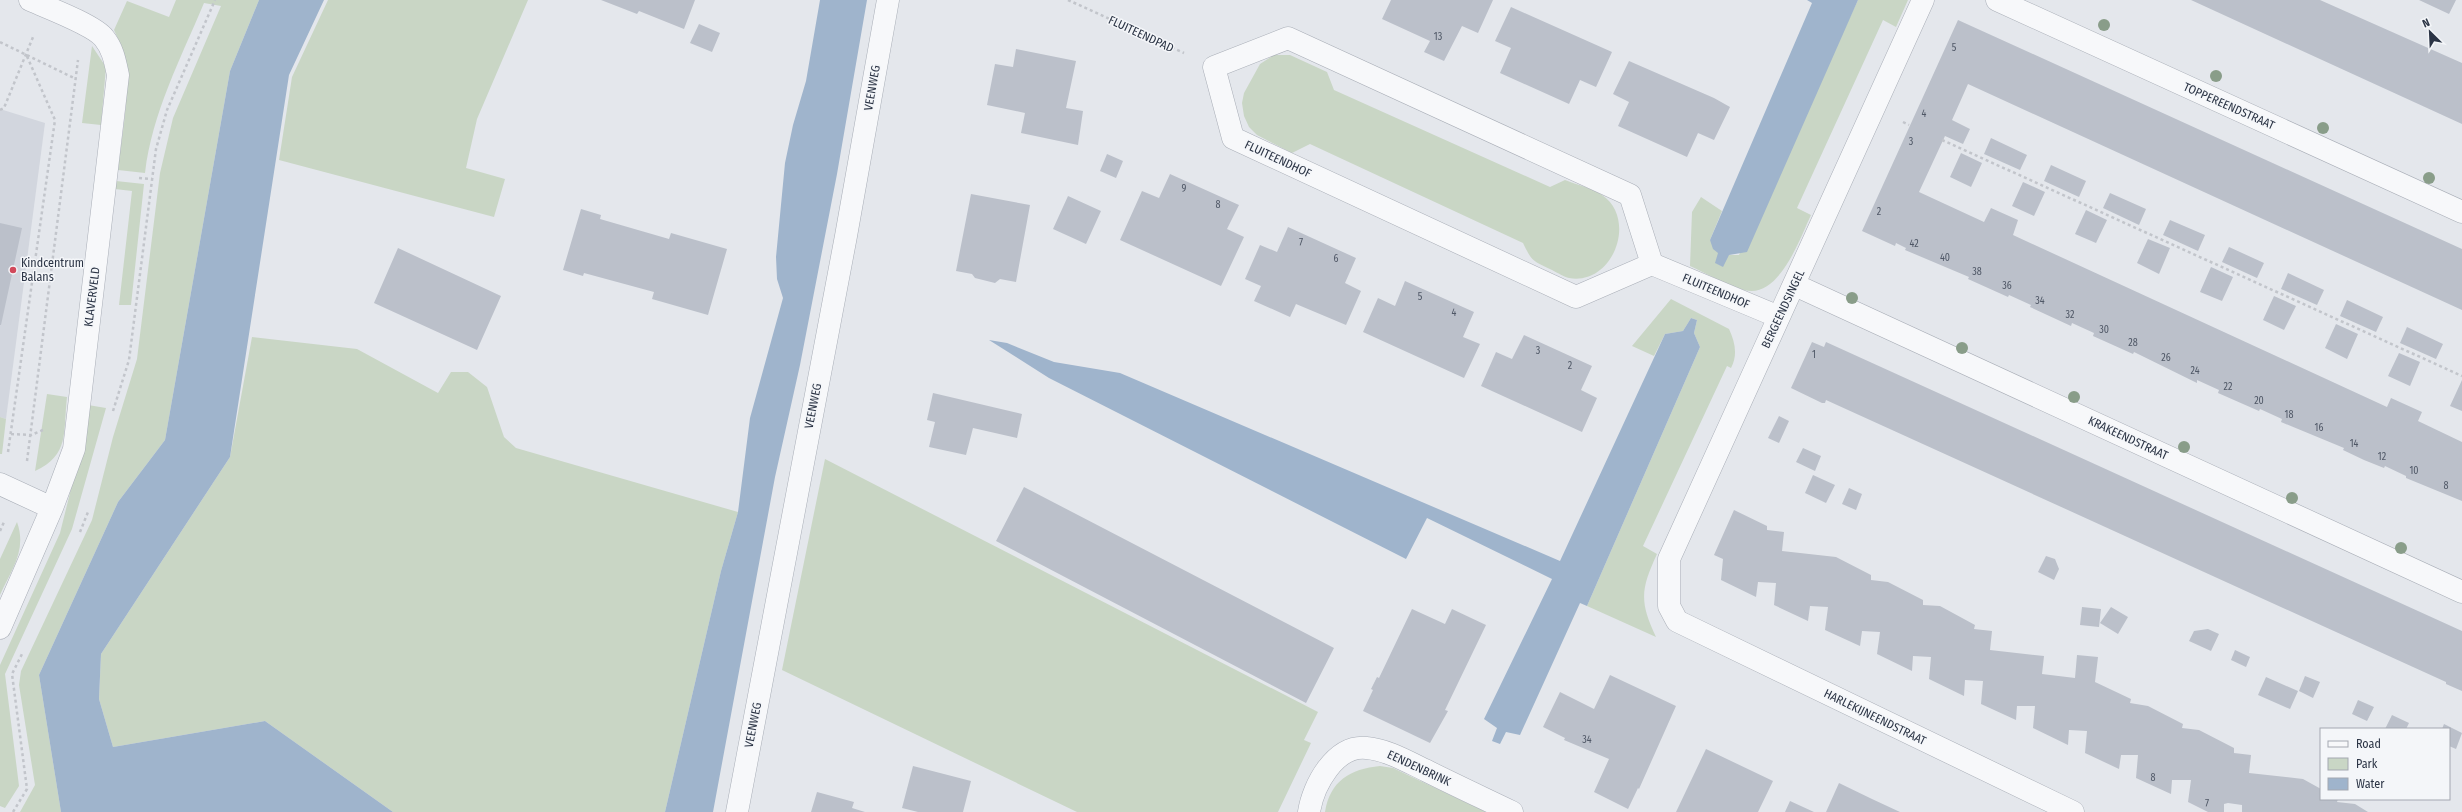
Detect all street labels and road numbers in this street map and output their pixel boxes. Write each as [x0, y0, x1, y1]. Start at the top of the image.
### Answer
street label: FLUITEENDPAD [1106, 13, 1176, 55]
street label: VEENWEG [861, 64, 883, 112]
street label: TOPPEREENDSTRAAT [2181, 80, 2277, 133]
street label: FLUITEENDHOF [1243, 138, 1314, 181]
street label: KLAVERVELD [81, 266, 103, 328]
street label: BERGEENDSINGEL [1759, 267, 1808, 351]
street label: FLUITEENDHOF [1680, 271, 1752, 312]
street label: VEENWEG [802, 382, 824, 430]
street label: KRAKEENDSTRAAT [2086, 413, 2171, 463]
street label: HARLEKIJNEENDSTRAAT [1822, 686, 1929, 748]
street label: VEENWEG [742, 701, 764, 749]
street label: EENDENBRINK [1385, 747, 1453, 789]

